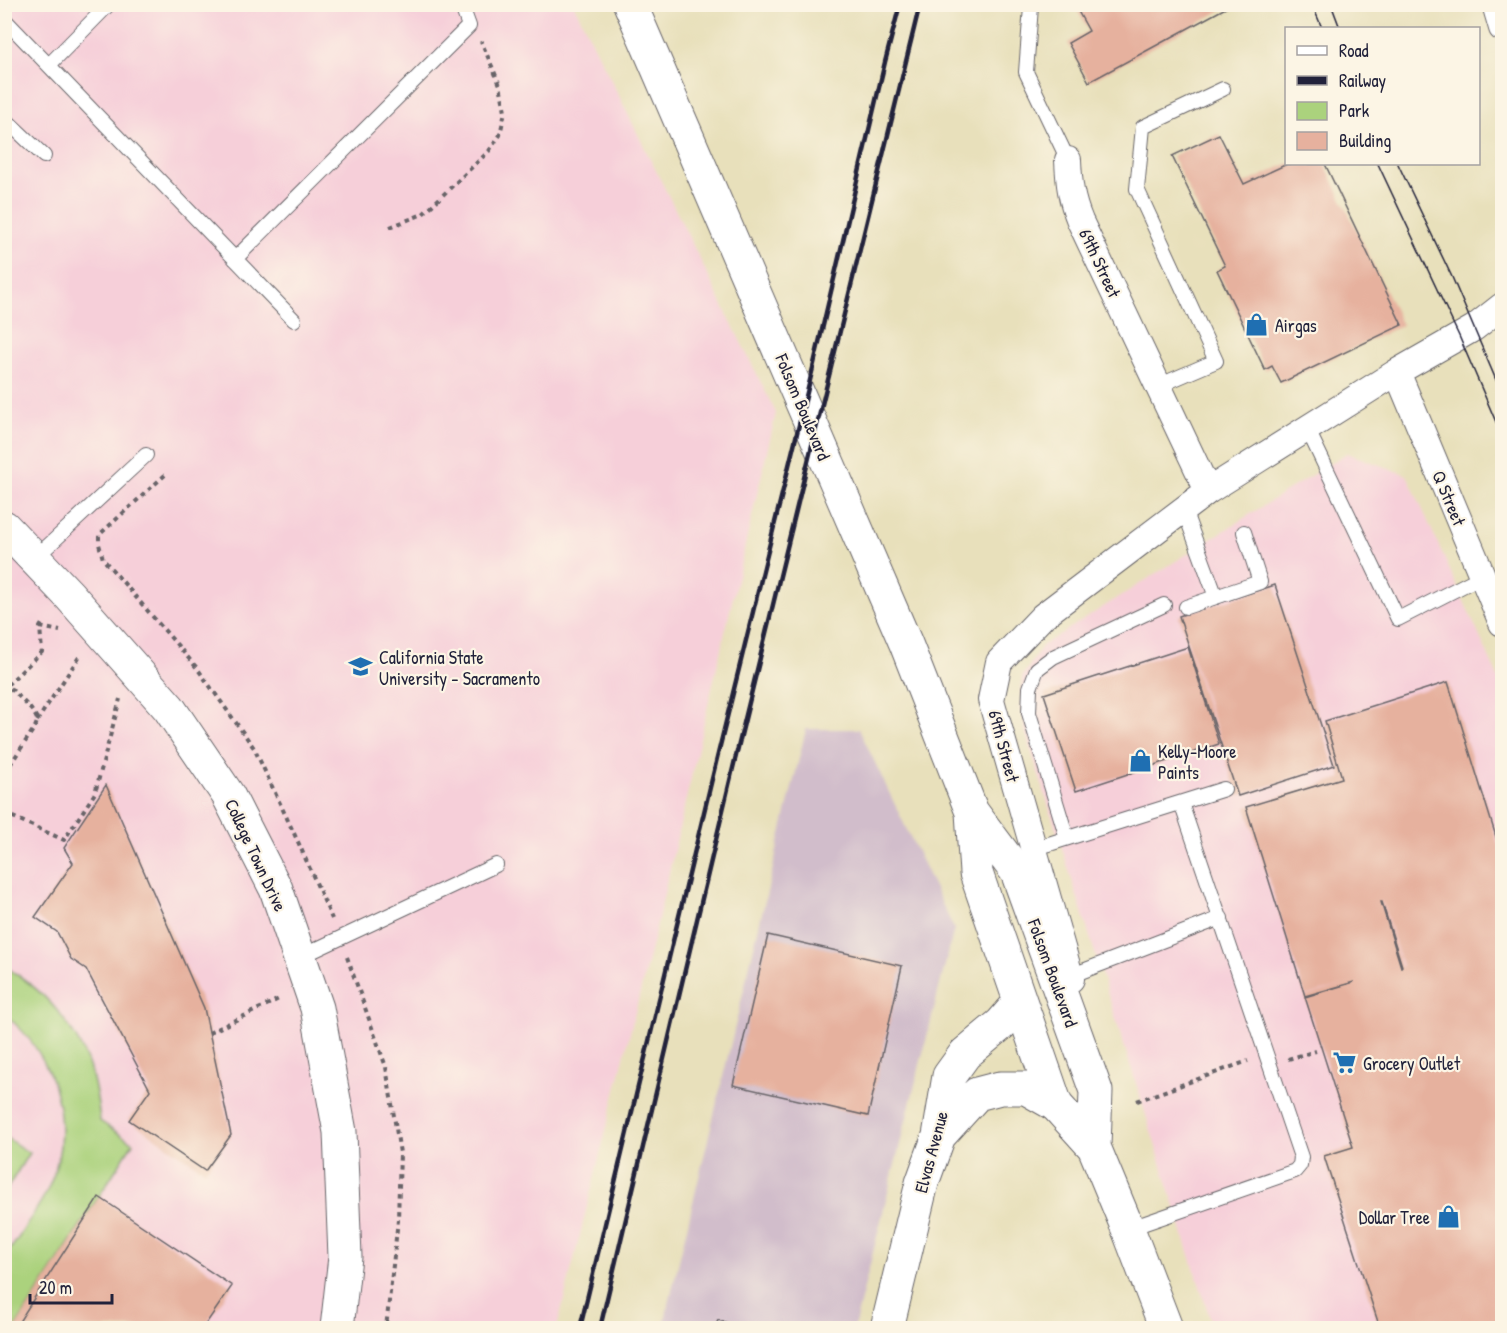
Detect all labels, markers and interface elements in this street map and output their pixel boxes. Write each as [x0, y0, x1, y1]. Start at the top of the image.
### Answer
legend [1285, 27, 1480, 165]
text: Road [1339, 38, 1369, 63]
text: Railway [1339, 68, 1386, 93]
text: Park [1339, 98, 1370, 123]
text: Building [1339, 128, 1391, 153]
street label: 69th Street [1073, 224, 1127, 302]
shop icon: Airgas [1244, 312, 1270, 338]
place label: Airgas [1275, 313, 1317, 338]
street label: Folsom Boulevard [769, 349, 837, 464]
street label: Q Street [1426, 466, 1472, 530]
place label: California State University - Sacramento [379, 645, 540, 691]
school or university icon: California State University - Sacramento [348, 654, 374, 680]
street label: 69th Street [982, 707, 1026, 786]
place label: Kelly-Moore Paints [1158, 739, 1237, 785]
shop icon: Kelly-Moore Paints [1127, 748, 1153, 774]
street label: College Town Drive [219, 795, 293, 915]
street label: Folsom Boulevard [1022, 915, 1084, 1030]
supermarket icon: Grocery Outlet [1332, 1050, 1358, 1076]
place label: Grocery Outlet [1363, 1051, 1461, 1076]
street label: Elvas Avenue [908, 1108, 954, 1196]
shop icon: Dollar Tree [1435, 1204, 1461, 1230]
place label: Dollar Tree [1359, 1205, 1430, 1230]
scale bar [30, 1267, 112, 1305]
text: 20 m [39, 1275, 72, 1300]

